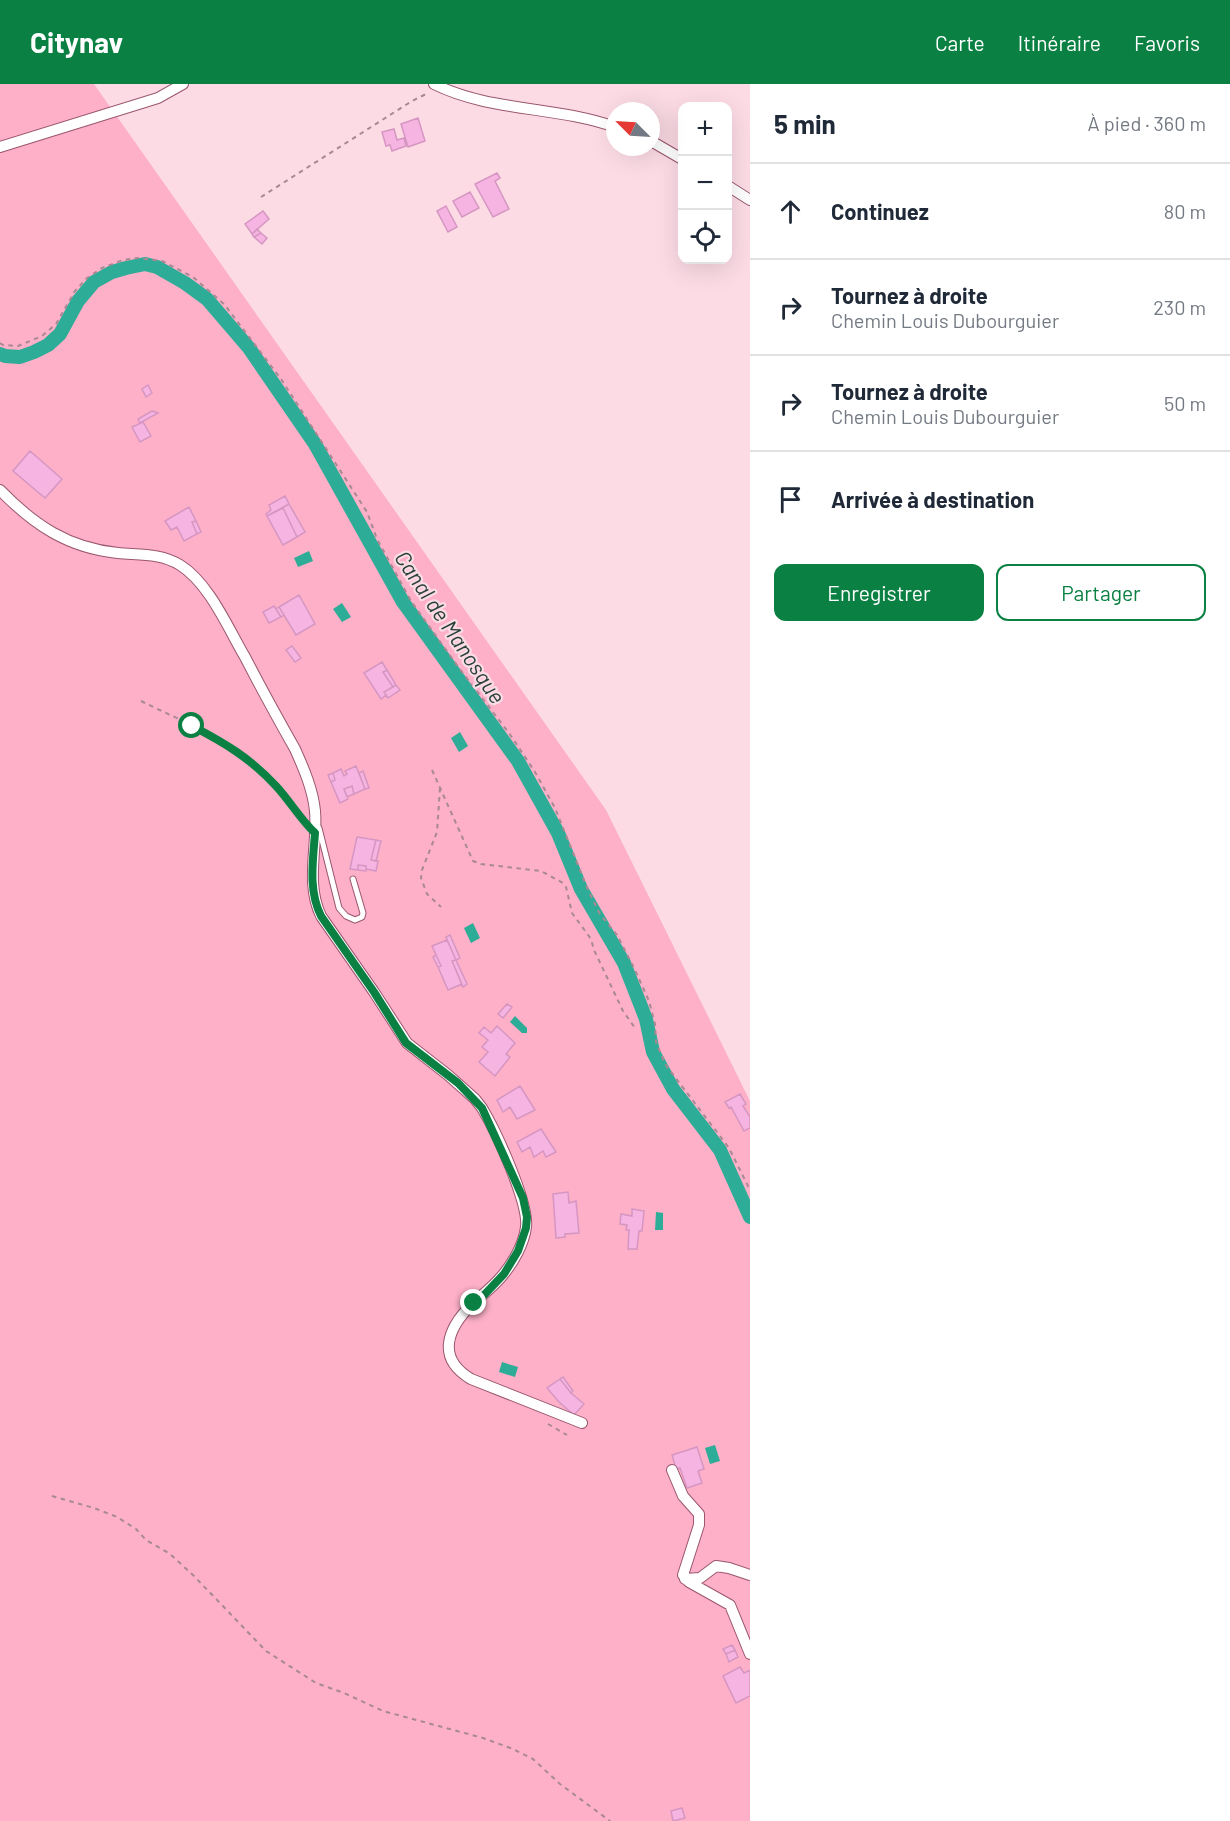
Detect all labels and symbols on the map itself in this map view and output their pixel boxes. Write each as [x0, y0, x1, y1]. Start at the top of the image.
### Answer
north arrow [606, 102, 660, 156]
water label: Canal de Manosque [390, 545, 512, 708]
route start [178, 712, 204, 738]
route end [460, 1289, 486, 1315]

